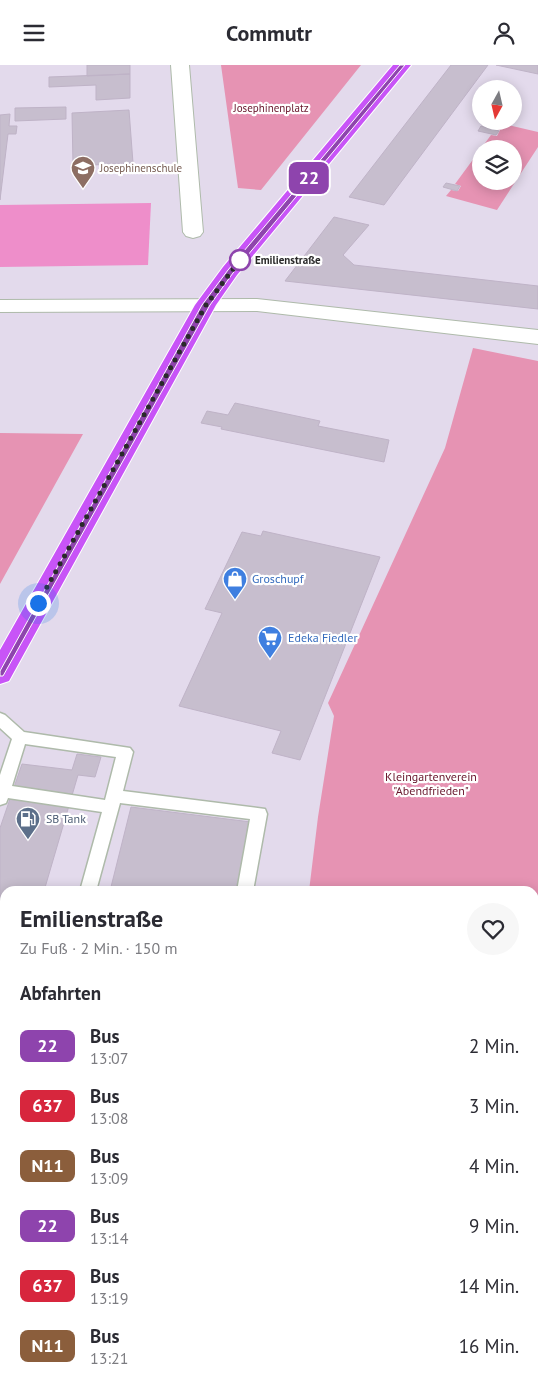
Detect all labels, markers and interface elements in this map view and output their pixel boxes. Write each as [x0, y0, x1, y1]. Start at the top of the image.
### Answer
icon: menu [20, 19, 48, 47]
text: Commutr [226, 19, 312, 47]
icon: person [490, 19, 518, 47]
north arrow [472, 80, 522, 130]
map controls [472, 80, 522, 190]
park label: Josephinenplatz [232, 101, 309, 115]
button: layers [472, 140, 522, 190]
school or university icon: Josephinenschule [70, 155, 96, 189]
place label: Josephinenschule [99, 161, 183, 175]
line badge: 22 [286, 162, 332, 194]
text: 22 [299, 166, 319, 189]
marker: Emilienstraße [229, 249, 251, 271]
place label: Emilienstraße [255, 253, 321, 267]
shop icon: Groschupf [222, 566, 248, 600]
place label: Groschupf [252, 571, 305, 586]
your location [26, 591, 51, 616]
supermarket icon: Edeka Fiedler [257, 625, 283, 659]
place label: Edeka Fiedler [288, 630, 358, 645]
park label: Kleingartenverein "Abendfrieden" [385, 769, 477, 798]
fuel station icon: SB Tank [15, 806, 41, 840]
place label: SB Tank [46, 811, 86, 826]
text: Emilienstraße [20, 903, 163, 934]
button: heart [467, 903, 519, 955]
text: Zu Fuß · 2 Min. · 150 m [20, 938, 178, 958]
text: Abfahrten [20, 981, 101, 1005]
text: Bus [90, 1024, 119, 1048]
text: 22 [37, 1034, 58, 1057]
text: 2 Min. [469, 1034, 519, 1058]
text: 13:07 [90, 1048, 128, 1068]
text: Bus [90, 1084, 119, 1108]
text: 637 [32, 1094, 63, 1117]
text: 3 Min. [469, 1094, 519, 1118]
text: 13:08 [90, 1108, 128, 1128]
text: Bus [90, 1144, 119, 1168]
text: N11 [31, 1154, 64, 1177]
text: 4 Min. [469, 1154, 519, 1178]
text: 13:09 [90, 1168, 128, 1188]
text: Bus [90, 1204, 119, 1228]
text: 22 [37, 1214, 58, 1237]
text: 9 Min. [469, 1214, 519, 1238]
text: 13:14 [90, 1228, 128, 1248]
text: Bus [90, 1264, 119, 1288]
text: 637 [32, 1274, 63, 1297]
text: 14 Min. [459, 1274, 519, 1298]
text: 13:19 [90, 1288, 128, 1308]
text: Bus [90, 1324, 119, 1348]
text: N11 [31, 1334, 64, 1357]
text: 16 Min. [459, 1334, 519, 1358]
text: 13:21 [90, 1348, 128, 1368]

